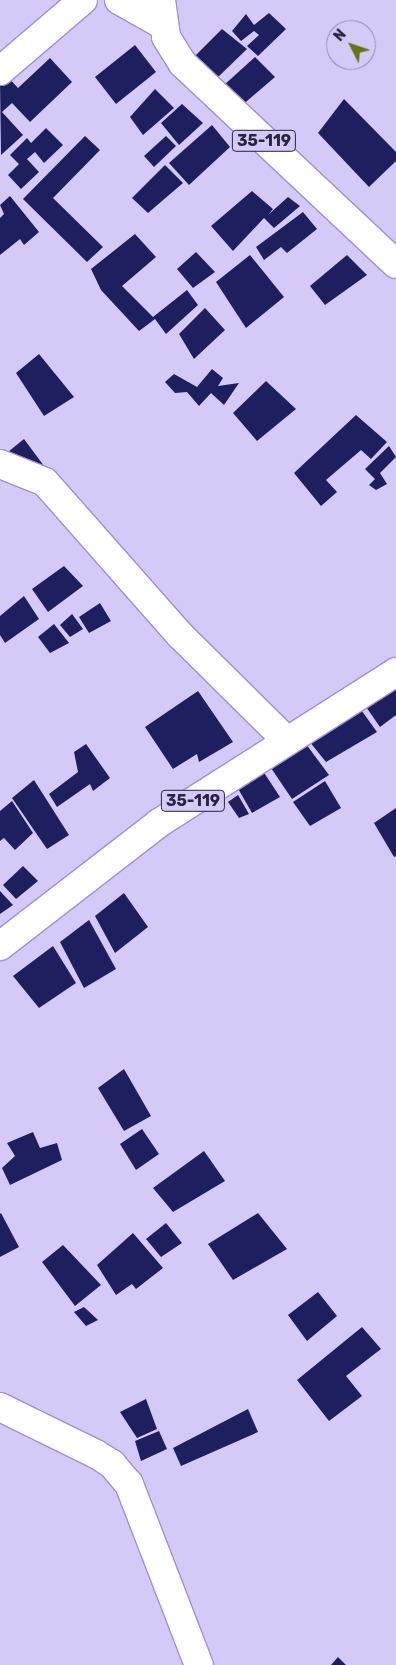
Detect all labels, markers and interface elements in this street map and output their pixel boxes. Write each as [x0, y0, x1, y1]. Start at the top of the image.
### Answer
north arrow [326, 20, 376, 70]
text: N [330, 26, 350, 45]
road number: 35-119 [232, 128, 296, 154]
road number: 35-119 [160, 788, 226, 814]

